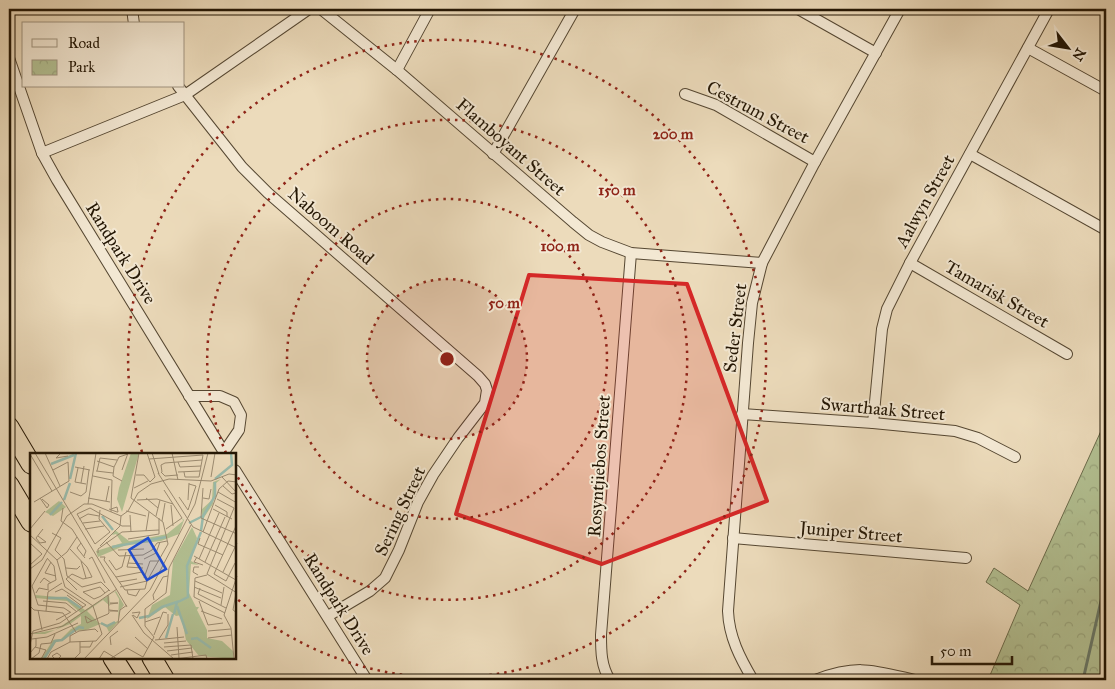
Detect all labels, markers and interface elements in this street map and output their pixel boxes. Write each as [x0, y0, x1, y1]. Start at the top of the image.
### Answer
legend [22, 22, 185, 88]
north arrow [1042, 22, 1092, 72]
text: Road [68, 34, 100, 52]
text: N [1068, 45, 1089, 64]
text: Park [68, 58, 95, 76]
street label: Cestrum Street [703, 76, 814, 148]
street label: Flamboyant Street [452, 94, 571, 201]
text: 200 m [653, 125, 694, 143]
street label: Aalwyn Street [890, 150, 960, 252]
text: 150 m [598, 181, 636, 199]
street label: Naboom Road [283, 183, 379, 269]
street label: Randpark Drive [81, 198, 161, 308]
text: 100 m [540, 237, 580, 255]
street label: Tamarisk Street [941, 255, 1054, 333]
street label: Seder Street [719, 282, 751, 374]
text: 50 m [488, 294, 520, 312]
centre of rings [438, 350, 456, 368]
street label: Rosyntjiebos Street [583, 393, 615, 538]
street label: Swarthaak Street [820, 393, 947, 425]
inset map [30, 453, 236, 659]
street label: Sering Street [370, 462, 431, 560]
street label: Juniper Street [797, 516, 904, 548]
street label: Randpark Drive [299, 549, 379, 659]
scale bar [932, 634, 1012, 666]
text: 50 m [940, 642, 972, 660]

